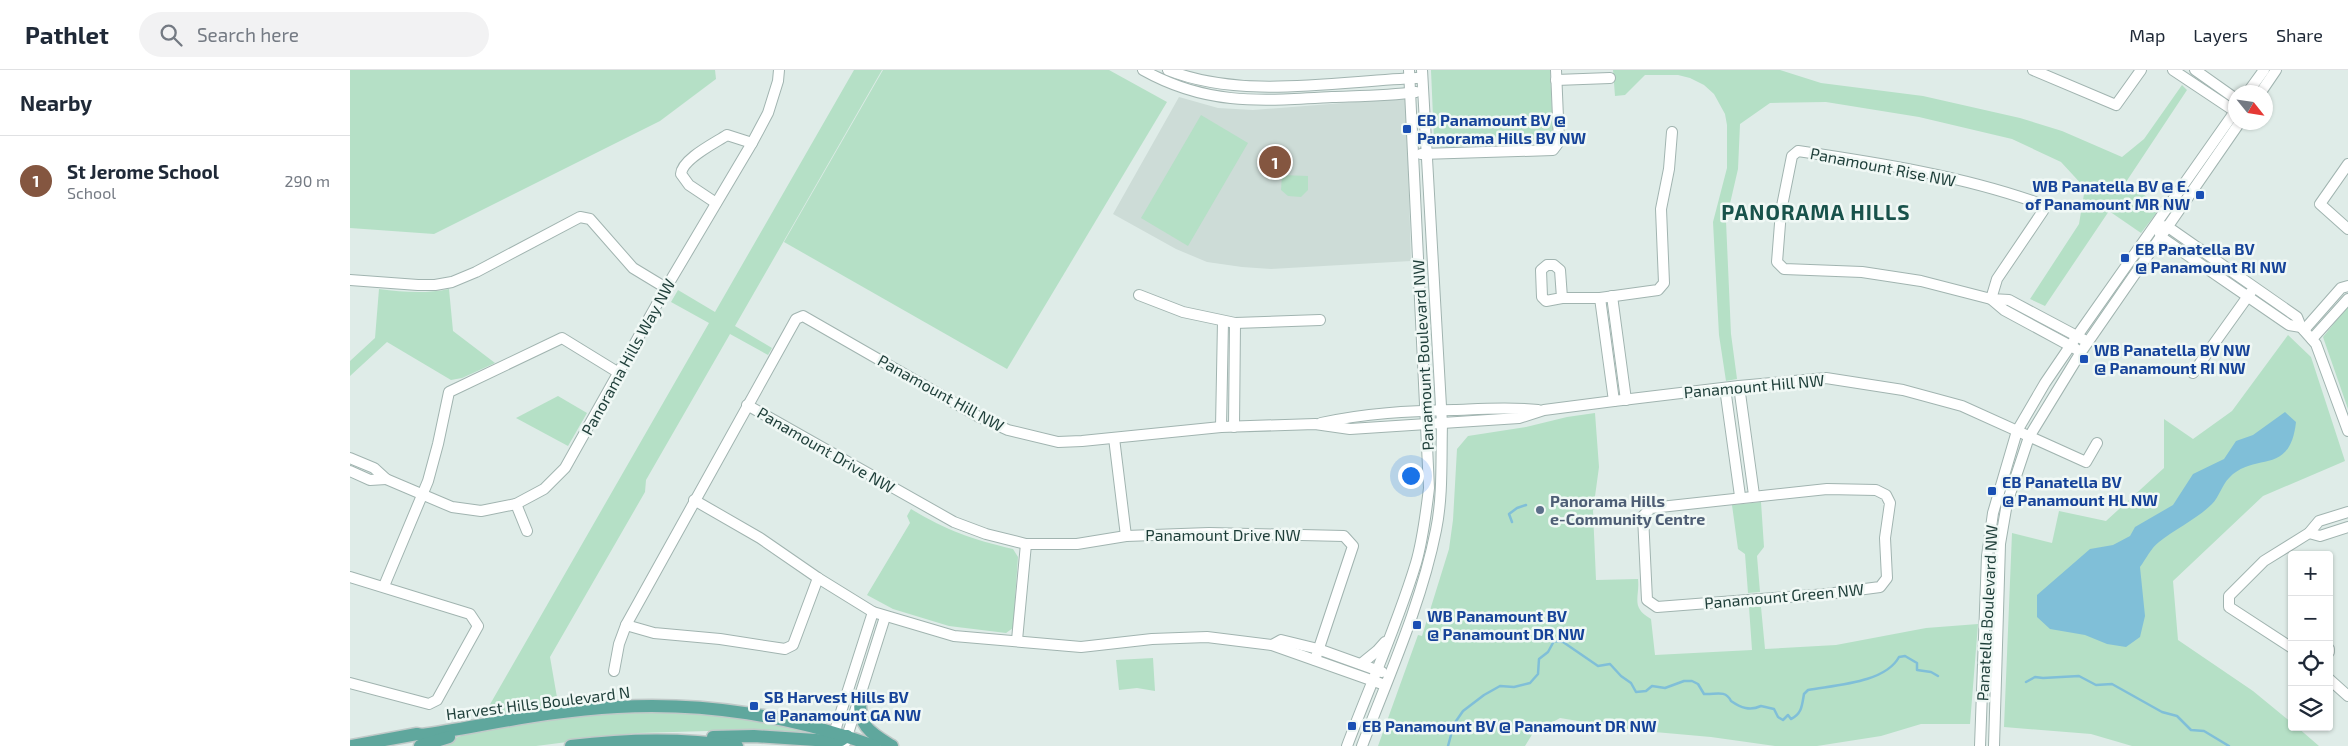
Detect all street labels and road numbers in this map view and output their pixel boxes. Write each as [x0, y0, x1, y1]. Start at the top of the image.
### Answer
street label: Panamount Rise NW [1809, 143, 1958, 190]
street label: Panamount Boulevard NW [1408, 259, 1437, 451]
street label: Panorama Hills Way NW [577, 275, 678, 438]
street label: Panamount Hill NW [875, 350, 1008, 435]
street label: Panamount Hill NW [1683, 370, 1825, 401]
street label: Panamount Drive NW [754, 402, 898, 497]
street label: Panatella Boulevard NW [1972, 524, 2001, 702]
street label: Panamount Drive NW [1145, 525, 1301, 544]
street label: Panamount Green NW [1703, 579, 1865, 612]
street label: Harvest Hills Boulevard N [445, 682, 631, 723]

